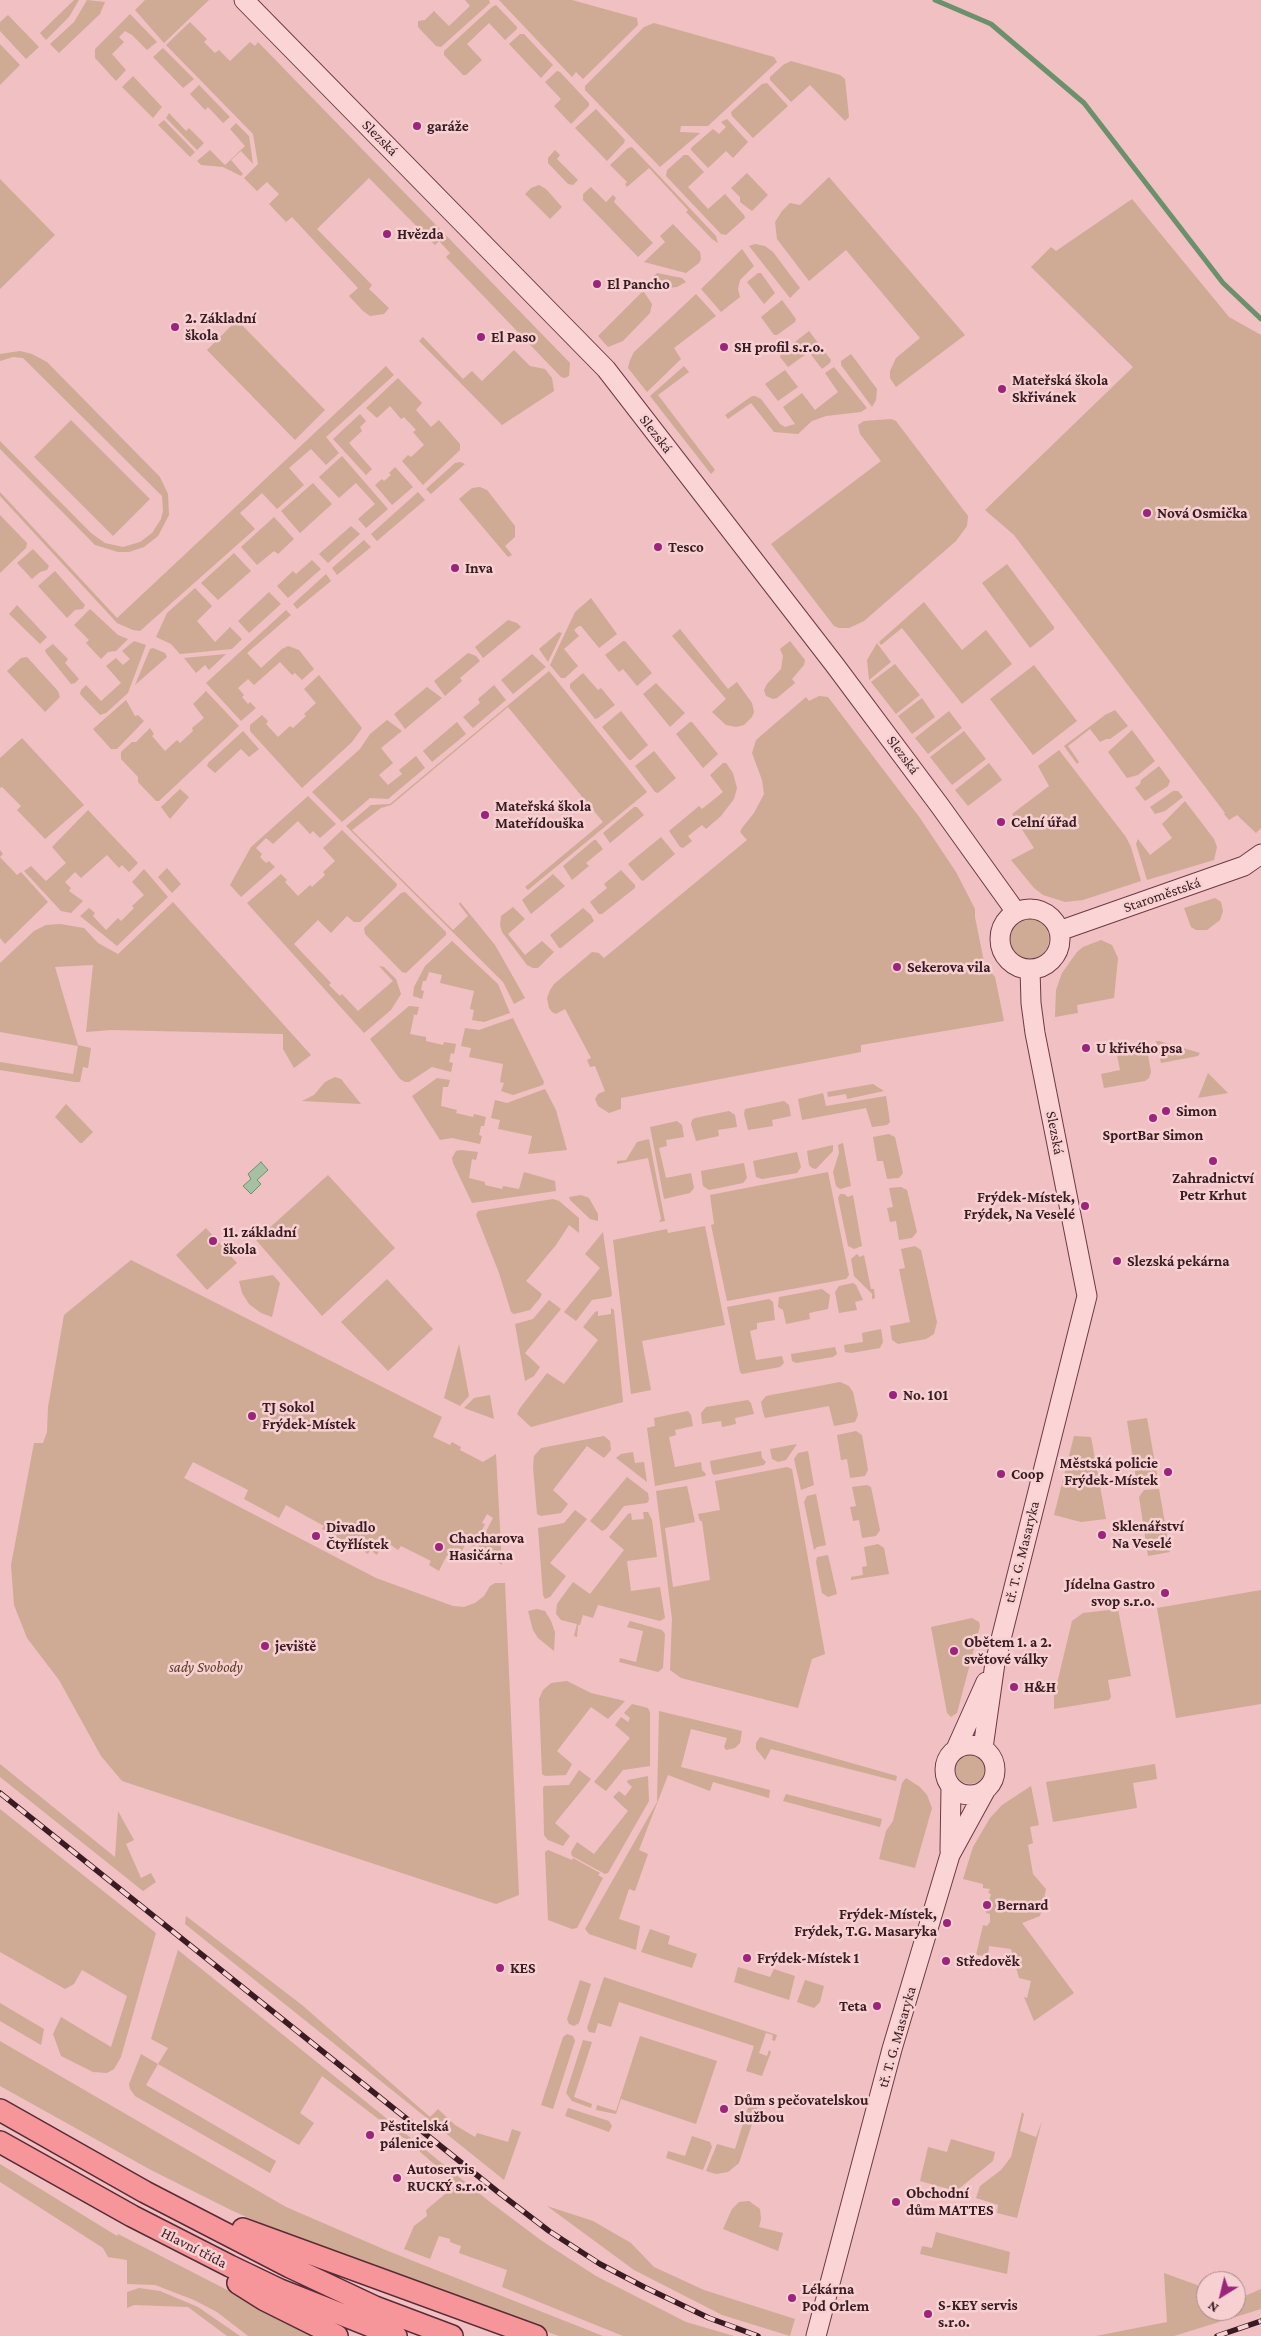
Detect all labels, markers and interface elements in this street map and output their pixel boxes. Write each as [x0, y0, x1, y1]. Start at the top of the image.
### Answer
street label: Slezská [358, 116, 402, 160]
place label: garáže [427, 117, 469, 135]
marker: garáže [411, 120, 423, 132]
place label: Hvězda [397, 225, 444, 243]
marker: Hvězda [381, 228, 393, 240]
place label: El Pancho [607, 275, 670, 293]
marker: El Pancho [591, 278, 603, 290]
place label: 2. Základní škola [185, 309, 256, 344]
marker: 2. Základní škola [169, 321, 181, 333]
place label: El Paso [491, 328, 536, 346]
marker: El Paso [475, 331, 487, 343]
place label: SH profil s.r.o. [734, 338, 824, 356]
marker: SH profil s.r.o. [718, 341, 730, 353]
place label: Mateřská škola Skřivánek [1012, 371, 1108, 406]
marker: Mateřská škola Skřivánek [996, 383, 1008, 395]
street label: Slezská [635, 411, 677, 457]
place label: Nová Osmička [1157, 504, 1248, 522]
marker: Nová Osmička [1141, 507, 1153, 519]
place label: Tesco [668, 538, 704, 556]
marker: Tesco [652, 541, 664, 553]
place label: Inva [465, 559, 493, 577]
marker: Inva [449, 562, 461, 574]
street label: Slezská [883, 732, 923, 778]
place label: Mateřská škola Mateřídouška [495, 797, 591, 832]
marker: Mateřská škola Mateřídouška [479, 809, 491, 821]
place label: Celní úřad [1011, 813, 1077, 831]
marker: Celní úřad [995, 816, 1007, 828]
street label: Staroměstská [1121, 873, 1203, 917]
place label: Sekerova vila [907, 958, 990, 976]
marker: Sekerova vila [891, 961, 903, 973]
place label: U křivého psa [1096, 1039, 1183, 1057]
marker: U křivého psa [1080, 1042, 1092, 1054]
place label: Simon [1176, 1102, 1217, 1120]
marker: Simon [1160, 1105, 1172, 1117]
street label: Slezská [1042, 1110, 1068, 1156]
marker: SportBar Simon [1147, 1112, 1159, 1124]
place label: SportBar Simon [1103, 1126, 1203, 1144]
marker: Zahradnictví Petr Krhut [1207, 1155, 1219, 1167]
place label: Zahradnictví Petr Krhut [1172, 1169, 1254, 1204]
place label: Frýdek-Místek, Frýdek, Na Veselé [964, 1188, 1075, 1223]
marker: Frýdek-Místek, Frýdek, Na Veselé [1079, 1200, 1091, 1212]
place label: 11. základní škola [223, 1223, 296, 1258]
marker: 11. základní škola [207, 1235, 219, 1247]
place label: Slezská pekárna [1127, 1252, 1230, 1270]
marker: Slezská pekárna [1111, 1255, 1123, 1267]
place label: No. 101 [903, 1386, 948, 1404]
marker: No. 101 [887, 1389, 899, 1401]
place label: TJ Sokol Frýdek-Místek [262, 1398, 356, 1433]
marker: TJ Sokol Frýdek-Místek [246, 1410, 258, 1422]
place label: Městská policie Frýdek-Místek [1059, 1454, 1158, 1489]
place label: Coop [1011, 1465, 1044, 1483]
marker: Městská policie Frýdek-Místek [1162, 1466, 1174, 1478]
marker: Coop [995, 1468, 1007, 1480]
street label: tř. T. G. Masaryka [1001, 1499, 1043, 1605]
place label: Sklenářství Na Veselé [1112, 1517, 1184, 1552]
place label: Divadlo Čtyřlístek [326, 1518, 389, 1553]
place label: Chacharova Hasičárna [449, 1529, 524, 1564]
marker: Sklenářství Na Veselé [1096, 1529, 1108, 1541]
marker: Divadlo Čtyřlístek [310, 1530, 322, 1542]
marker: Chacharova Hasičárna [433, 1541, 445, 1553]
place label: Jídelna Gastro svop s.r.o. [1065, 1575, 1155, 1610]
marker: Jídelna Gastro svop s.r.o. [1159, 1587, 1171, 1599]
place label: Obětem 1. a 2. světové války [964, 1633, 1052, 1668]
place label: jeviště [275, 1637, 316, 1655]
marker: jeviště [259, 1640, 271, 1652]
marker: Obětem 1. a 2. světové války [948, 1645, 960, 1657]
park label: sady Svobody [169, 1658, 243, 1676]
place label: H&H [1024, 1678, 1056, 1696]
marker: H&H [1008, 1681, 1020, 1693]
place label: Bernard [997, 1896, 1049, 1914]
marker: Bernard [981, 1899, 993, 1911]
place label: Frýdek-Místek, Frýdek, T.G. Masaryka [794, 1905, 937, 1940]
marker: Frýdek-Místek, Frýdek, T.G. Masaryka [941, 1917, 953, 1929]
place label: Frýdek-Místek 1 [757, 1949, 859, 1967]
marker: Frýdek-Místek 1 [741, 1952, 753, 1964]
place label: Středověk [956, 1952, 1020, 1970]
marker: Středověk [940, 1955, 952, 1967]
place label: KES [510, 1959, 536, 1977]
marker: KES [494, 1962, 506, 1974]
street label: tř. T. G. Masaryka [874, 1984, 920, 2090]
place label: Teta [839, 1997, 867, 2015]
marker: Teta [871, 2000, 883, 2012]
place label: Dům s pečovatelskou službou [734, 2091, 868, 2126]
marker: Dům s pečovatelskou službou [718, 2103, 730, 2115]
place label: Pěstitelská pálenice [380, 2117, 449, 2152]
marker: Pěstitelská pálenice [364, 2129, 376, 2141]
place label: Autoservis RUCKÝ s.r.o. [407, 2160, 487, 2195]
marker: Autoservis RUCKÝ s.r.o. [391, 2172, 403, 2184]
place label: Obchodní dům MATTES [906, 2184, 994, 2219]
marker: Obchodní dům MATTES [890, 2196, 902, 2208]
street label: Hlavní třída [158, 2224, 230, 2272]
north arrow [1196, 2271, 1246, 2321]
place label: Lékárna Pod Orlem [802, 2280, 869, 2315]
marker: Lékárna Pod Orlem [786, 2292, 798, 2304]
place label: S-KEY servis s.r.o. [938, 2296, 1018, 2331]
text: N [1204, 2298, 1221, 2317]
marker: S-KEY servis s.r.o. [922, 2308, 934, 2320]

